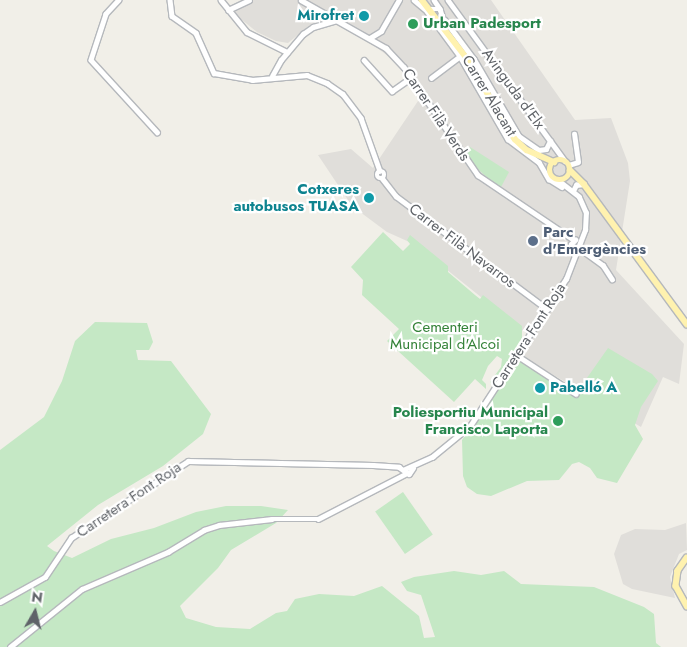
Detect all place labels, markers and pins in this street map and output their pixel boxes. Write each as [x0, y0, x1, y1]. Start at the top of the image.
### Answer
place label: Mirofret [297, 7, 354, 25]
marker: Mirofret [358, 10, 370, 22]
place label: Urban Padesport [423, 15, 541, 33]
marker: Urban Padesport [407, 18, 419, 30]
place label: Cotxeres autobusos TUASA [233, 180, 359, 215]
marker: Cotxeres autobusos TUASA [363, 192, 375, 204]
place label: Parc d'Emergències [543, 223, 646, 258]
marker: Parc d'Emergències [527, 235, 539, 247]
place label: Pabelló A [550, 379, 617, 397]
marker: Pabelló A [534, 382, 546, 394]
place label: Poliesportiu Municipal Francisco Laporta [393, 403, 548, 438]
marker: Poliesportiu Municipal Francisco Laporta [552, 415, 564, 427]

